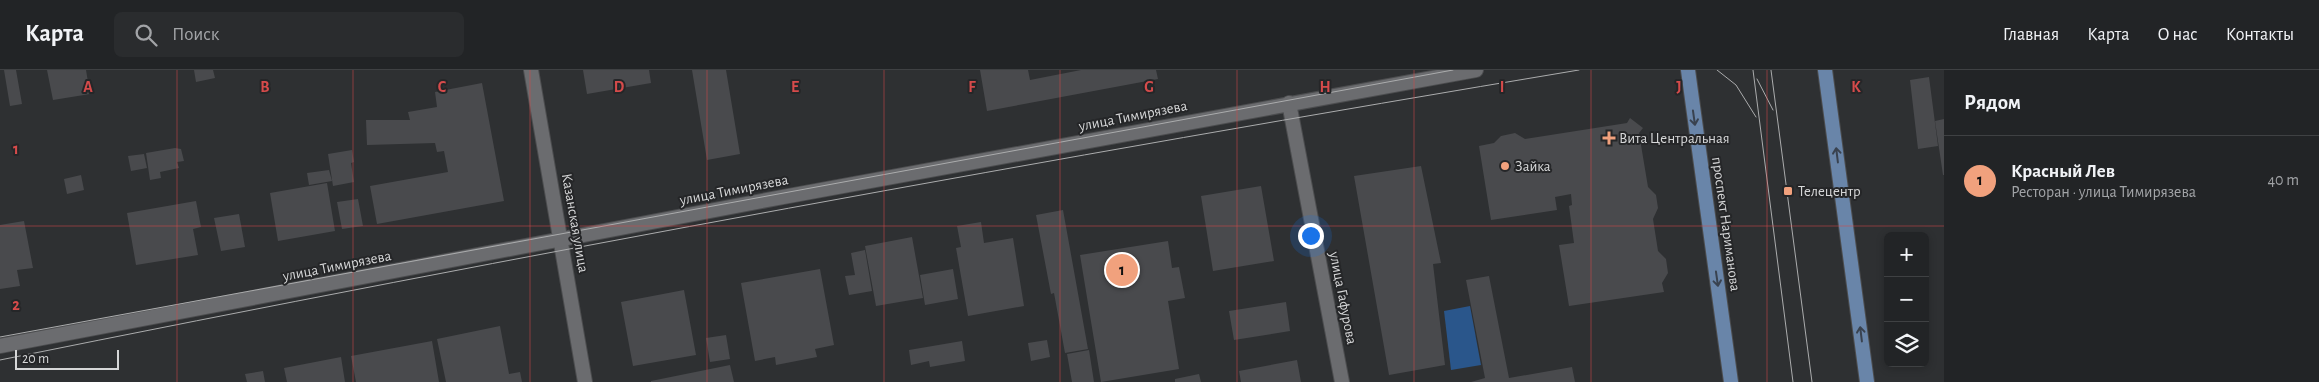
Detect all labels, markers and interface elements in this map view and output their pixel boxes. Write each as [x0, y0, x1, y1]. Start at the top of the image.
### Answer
search box [114, 12, 464, 57]
icon: search [132, 21, 160, 49]
text: Карта [25, 22, 84, 46]
text: Поиск [172, 25, 219, 44]
text: Главная [2003, 26, 2059, 44]
text: Карта [2087, 26, 2129, 44]
text: О нас [2157, 26, 2198, 44]
text: Контакты [2226, 26, 2294, 44]
text: A [83, 79, 93, 95]
text: B [260, 79, 270, 95]
text: C [438, 79, 447, 95]
text: D [614, 79, 625, 95]
text: E [791, 79, 799, 95]
text: F [968, 79, 976, 95]
text: G [1144, 79, 1154, 95]
text: H [1319, 79, 1331, 95]
text: I [1500, 79, 1504, 95]
text: J [1676, 79, 1682, 95]
text: K [1851, 79, 1861, 95]
text: Рядом [1964, 92, 2021, 113]
street label: улица Тимирязева [1077, 98, 1189, 134]
one-way arrow [1690, 110, 1700, 126]
place label: Вита Центральная [1619, 131, 1730, 146]
marker: Вита Центральная [1603, 132, 1615, 144]
text: 1 [13, 141, 19, 157]
one-way arrow [1832, 147, 1842, 163]
street label: проспект Нариманова [1709, 156, 1743, 292]
place label: Зайка [1515, 159, 1551, 174]
marker: Зайка [1499, 160, 1511, 172]
text: Красный Лев [2011, 162, 2115, 181]
street label: Казанская улица [559, 172, 591, 274]
street label: улица Тимирязева [678, 172, 790, 208]
text: 1 [1977, 172, 1983, 188]
text: 40 m [2267, 172, 2299, 188]
place label: Телецентр [1798, 184, 1861, 199]
text: Ресторан · улица Тимирязева [2011, 184, 2196, 200]
marker: Телецентр [1782, 185, 1794, 197]
your location [1298, 223, 1324, 249]
map controls [1884, 232, 1929, 367]
button: + [1884, 232, 1929, 277]
street label: улица Тимирязева [281, 248, 393, 284]
street label: улица Гафурова [1326, 249, 1359, 346]
pin: 1 [1106, 251, 1138, 289]
one-way arrow [1712, 271, 1722, 287]
button: − [1884, 277, 1929, 322]
text: 2 [12, 297, 20, 313]
button: layers [1884, 322, 1929, 367]
one-way arrow [1855, 326, 1865, 342]
scale bar [15, 347, 119, 370]
text: 20 m [22, 352, 49, 366]

